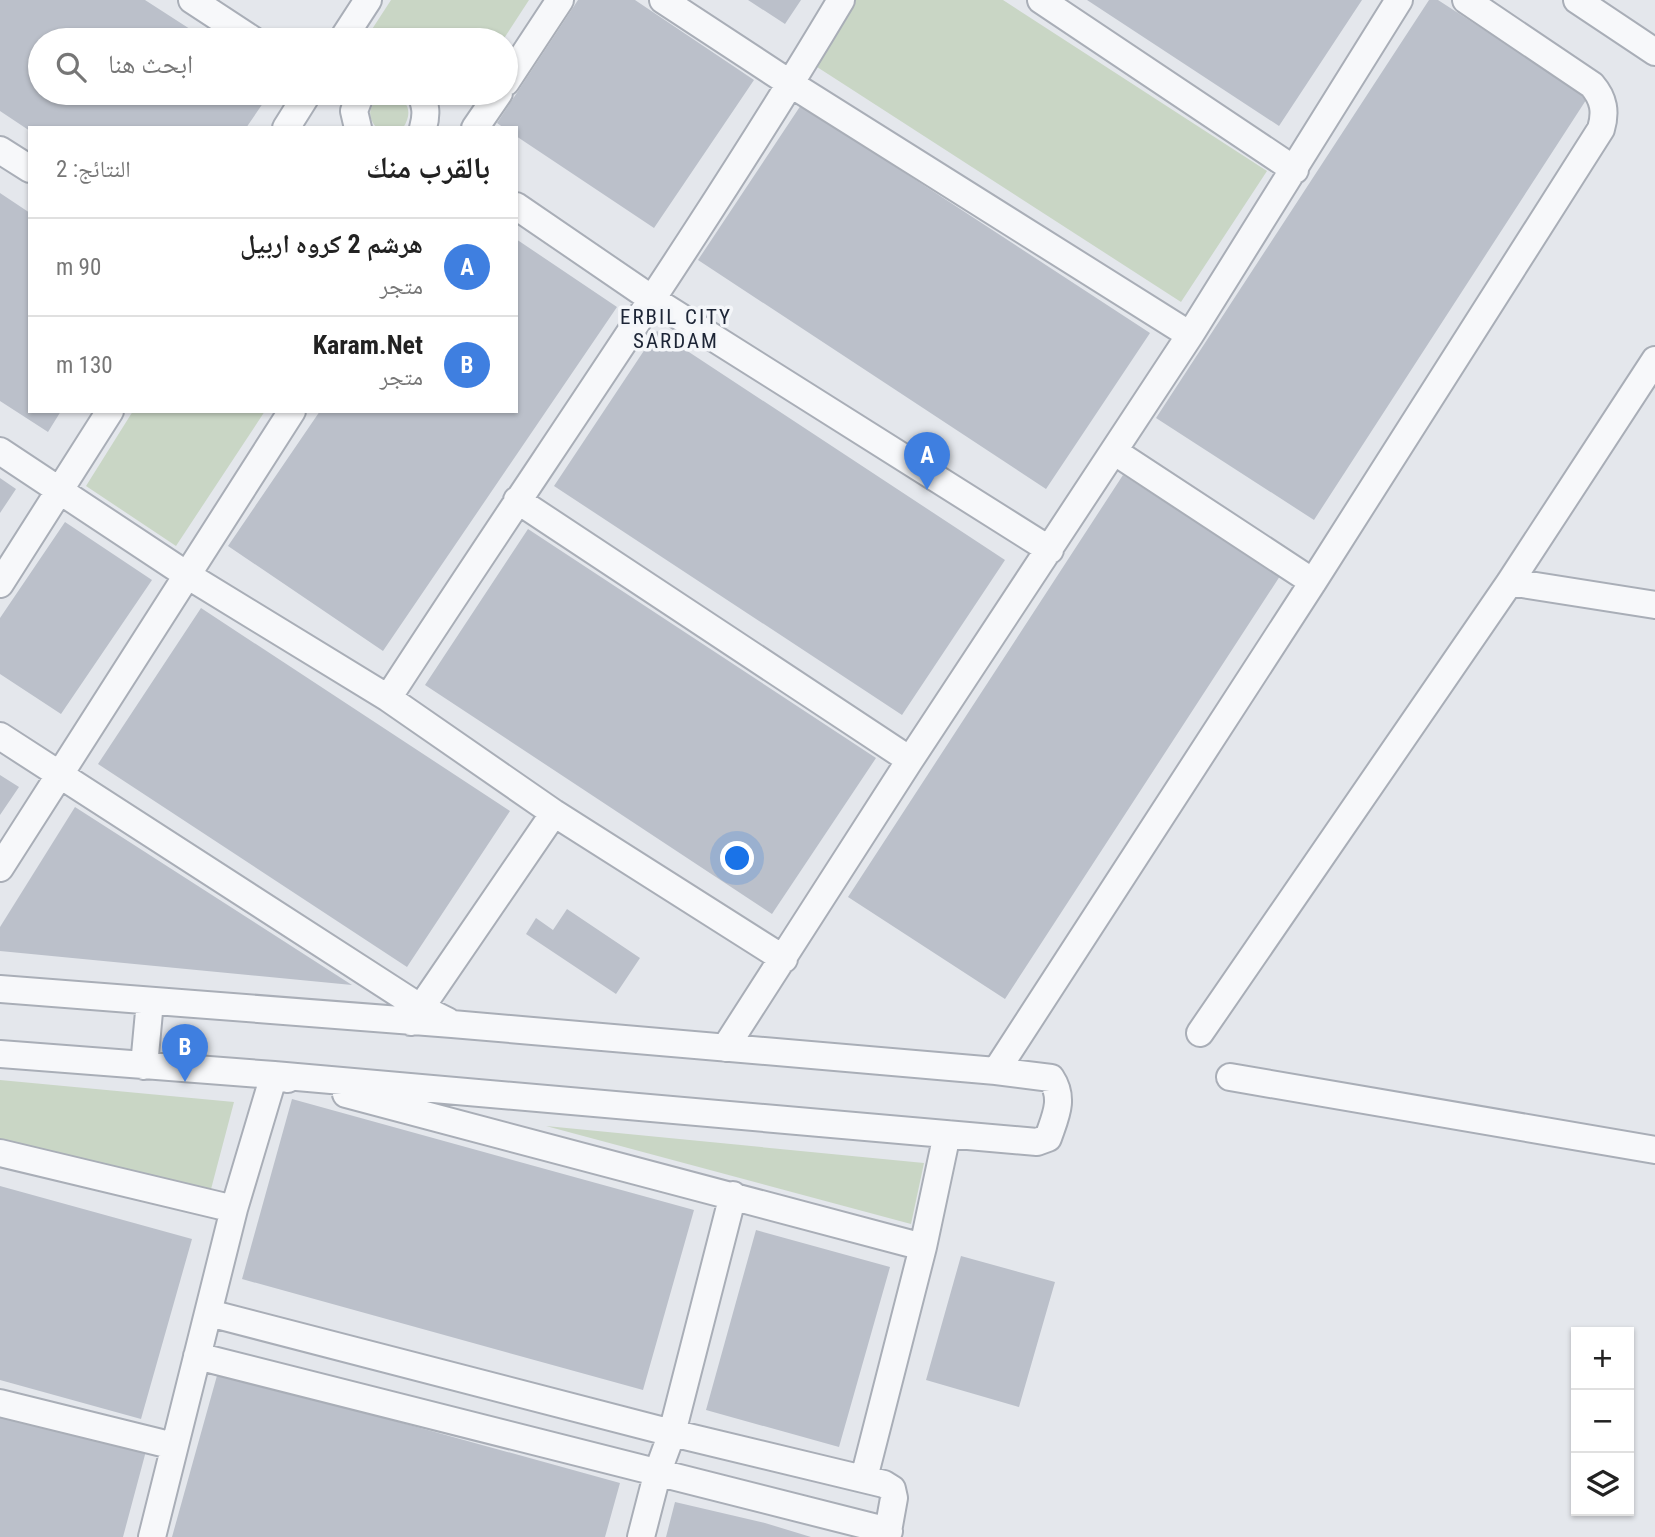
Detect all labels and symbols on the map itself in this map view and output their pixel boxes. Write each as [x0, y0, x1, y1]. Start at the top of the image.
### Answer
district label: ERBIL CITY SARDAM [620, 305, 732, 353]
pin: A [904, 432, 950, 490]
your location [720, 841, 754, 875]
pin: B [162, 1024, 208, 1082]

